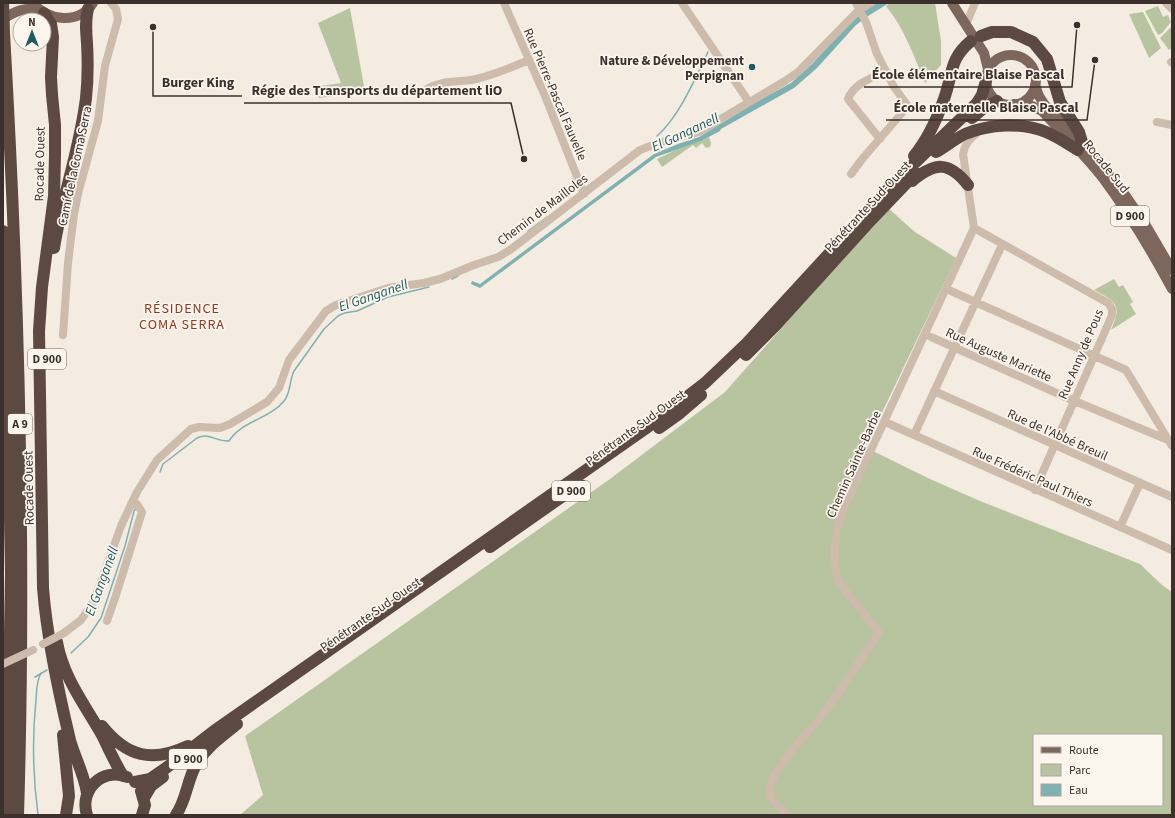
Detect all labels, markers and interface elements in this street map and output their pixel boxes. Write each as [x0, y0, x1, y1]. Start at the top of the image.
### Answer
north arrow [12, 12, 52, 52]
text: N [28, 15, 36, 30]
street label: Rue Pierre-Pascal Fauvelle [519, 25, 591, 163]
place label: Nature & Développement Perpignan [600, 52, 744, 85]
callout: École élémentaire Blaise Pascal [864, 61, 1072, 87]
marker: Nature & Développement Perpignan [747, 62, 757, 72]
text: École élémentaire Blaise Pascal [872, 65, 1064, 85]
callout: Burger King [153, 70, 242, 96]
text: Burger King [162, 73, 235, 93]
callout: Régie des Transports du département liO [244, 77, 511, 103]
text: Régie des Transports du département liO [252, 81, 502, 101]
callout: École maternelle Blaise Pascal [886, 94, 1087, 120]
text: École maternelle Blaise Pascal [893, 98, 1079, 118]
street label: Camí de la Coma Serra [53, 105, 96, 228]
water label: El Ganganell [648, 108, 723, 157]
street label: Rocade Ouest [30, 126, 50, 202]
street label: Rocade Sud [1079, 136, 1133, 197]
street label: Pénétrante Sud-Ouest [820, 156, 915, 257]
street label: Chemin de Mailloles [494, 169, 592, 250]
road number: D 900 [1111, 206, 1149, 226]
water label: El Ganganell [336, 275, 411, 317]
district label: RÉSIDENCE COMA SERRA [139, 299, 225, 335]
street label: Rue Anny de Pous [1054, 306, 1108, 402]
street label: Rue Auguste Mariette [943, 323, 1055, 386]
road number: D 900 [28, 349, 66, 369]
street label: Pénétrante Sud-Ouest [582, 385, 690, 470]
street label: Rue de l'Abbé Breuil [1005, 405, 1111, 465]
street label: Chemin Sainte-Barbe [822, 408, 886, 521]
road number: A 9 [8, 414, 32, 434]
street label: Rue Frédéric Paul Thiers [969, 442, 1096, 512]
street label: Rocade Ouest [19, 450, 39, 525]
road number: D 900 [552, 481, 590, 501]
water label: El Ganganell [80, 543, 124, 619]
street label: Pénétrante Sud-Ouest [316, 573, 425, 656]
legend [1033, 734, 1163, 806]
text: Route [1069, 742, 1099, 759]
road number: D 900 [169, 749, 207, 769]
text: Parc [1069, 762, 1091, 779]
text: Eau [1069, 782, 1088, 799]

